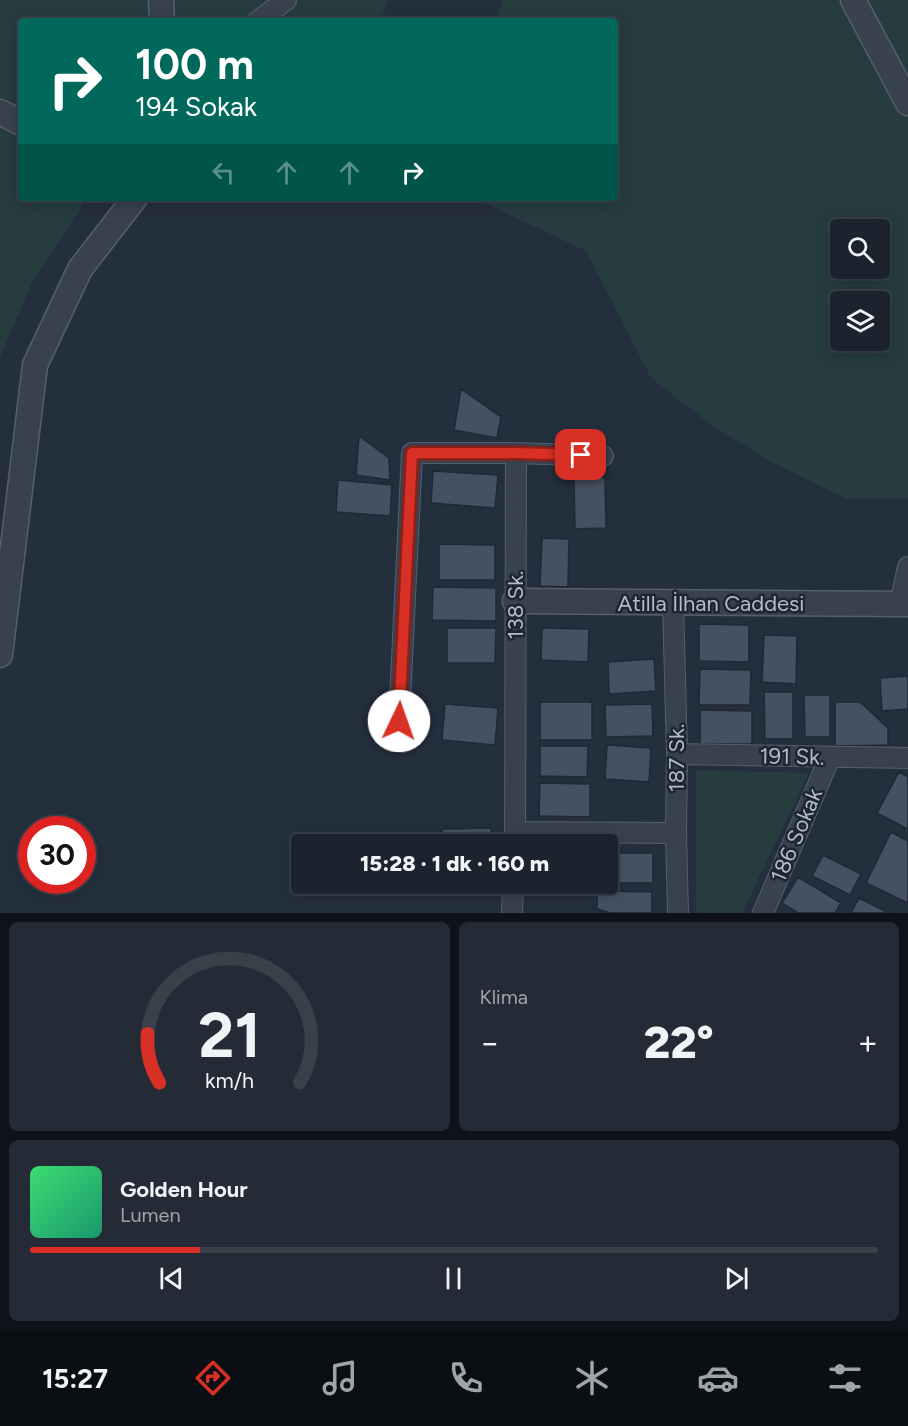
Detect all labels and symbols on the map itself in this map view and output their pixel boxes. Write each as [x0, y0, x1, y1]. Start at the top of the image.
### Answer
pin [555, 429, 606, 480]
street label: 138 Sk. [502, 571, 529, 639]
street label: Atilla İlhan Caddesi [618, 590, 804, 617]
position arrow [367, 689, 431, 753]
street label: 187 Sk. [663, 724, 690, 792]
street label: 191 Sk. [759, 742, 825, 771]
street label: 186 Sokak [765, 784, 828, 886]
speed limit sign: 30 [18, 816, 96, 894]

